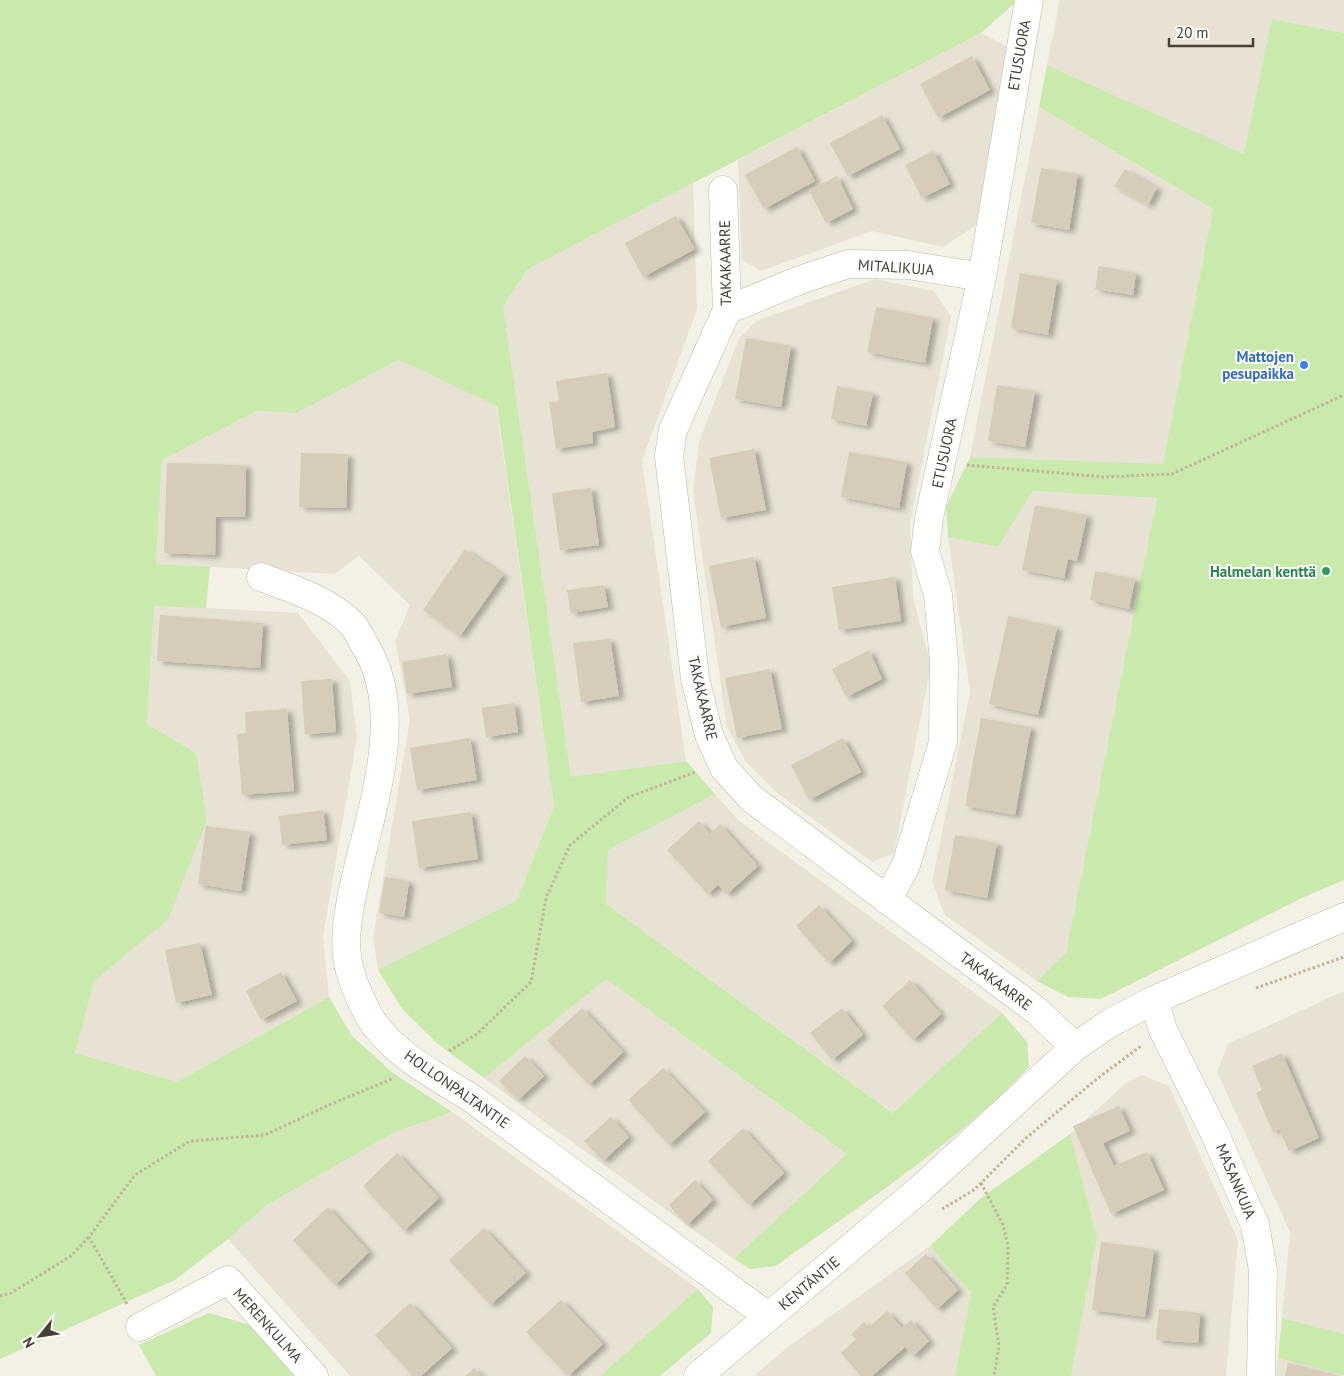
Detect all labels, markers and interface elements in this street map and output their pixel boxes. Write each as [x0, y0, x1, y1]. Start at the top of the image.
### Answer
scale bar [1169, 15, 1253, 47]
street label: ETUSUORA [1003, 18, 1035, 92]
text: 20 m [1176, 23, 1209, 42]
street label: TAKAKAARRE [715, 220, 735, 306]
street label: MITALIKUJA [857, 255, 935, 279]
place label: Mattojen pesupaikka [1222, 347, 1294, 383]
marker: Mattojen pesupaikka [1298, 359, 1310, 371]
street label: ETUSUORA [927, 416, 961, 490]
place label: Halmelan kenttä [1210, 562, 1316, 581]
marker: Halmelan kenttä [1320, 565, 1332, 577]
street label: TAKAKAARRE [684, 654, 722, 742]
street label: TAKAKAARRE [956, 948, 1036, 1014]
street label: HOLLONPALTANTIE [401, 1046, 513, 1132]
street label: MASANKUJA [1212, 1141, 1260, 1222]
street label: KENTÄNTIE [774, 1252, 844, 1314]
street label: MERENKULMA [229, 1284, 307, 1367]
north arrow [15, 1311, 65, 1361]
text: N [19, 1334, 39, 1351]

